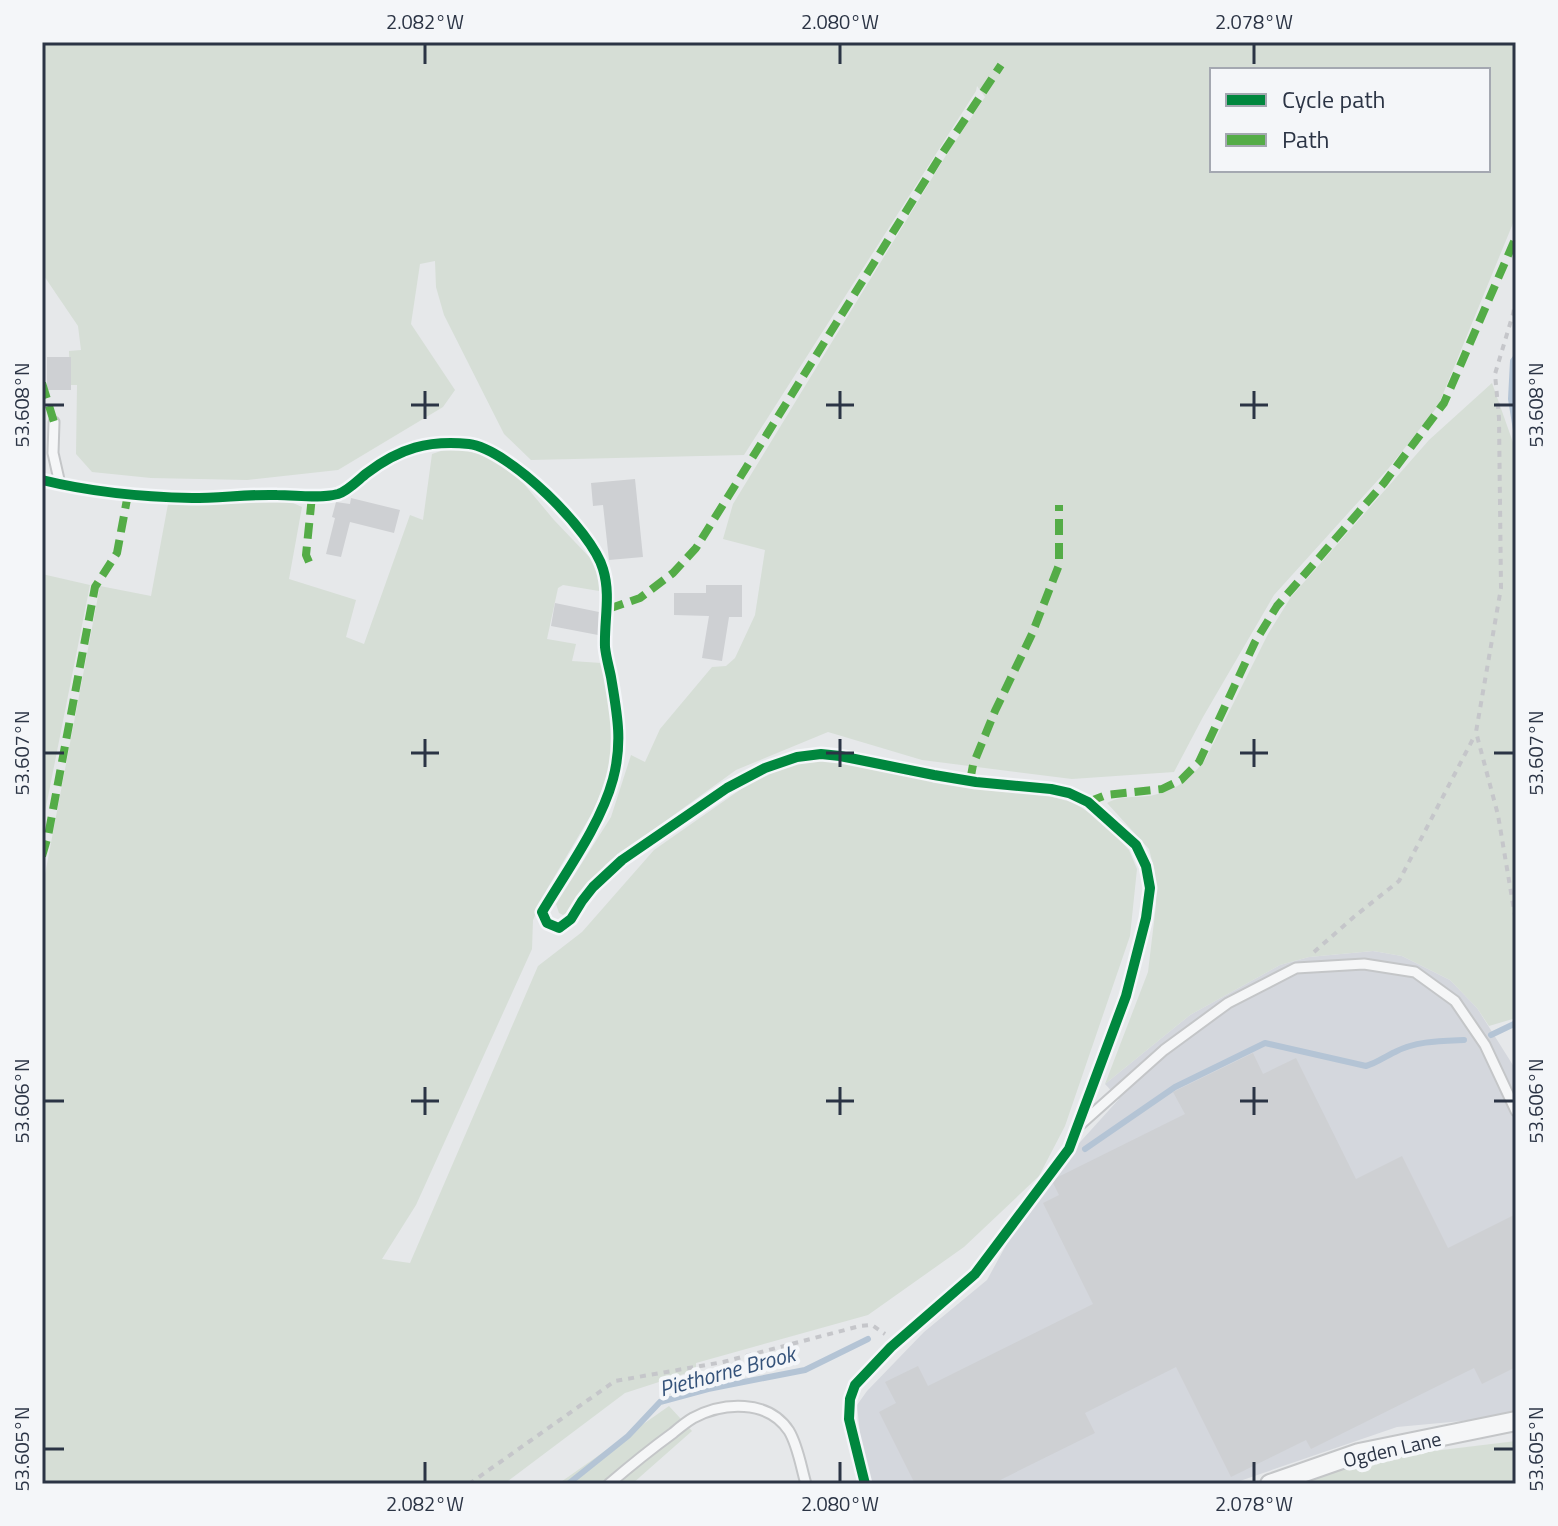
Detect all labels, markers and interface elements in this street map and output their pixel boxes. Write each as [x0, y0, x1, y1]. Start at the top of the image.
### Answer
text: 2.082°W [386, 6, 464, 37]
text: 2.080°W [801, 6, 879, 37]
text: 2.078°W [1215, 6, 1293, 37]
legend [1210, 68, 1490, 172]
text: Cycle path [1282, 81, 1385, 117]
text: Path [1282, 121, 1329, 157]
text: 53.608°N [6, 362, 37, 448]
text: 53.608°N [1520, 362, 1551, 448]
text: 53.607°N [6, 710, 37, 796]
text: 53.607°N [1520, 710, 1551, 796]
text: 53.606°N [6, 1058, 37, 1144]
text: 53.606°N [1520, 1058, 1551, 1144]
water label: Piethorne Brook [655, 1336, 801, 1405]
text: 53.605°N [6, 1406, 37, 1492]
text: 53.605°N [1520, 1406, 1551, 1492]
street label: Ogden Lane [1340, 1423, 1444, 1475]
text: 2.082°W [386, 1488, 464, 1519]
text: 2.080°W [801, 1488, 879, 1519]
text: 2.078°W [1215, 1488, 1293, 1519]

